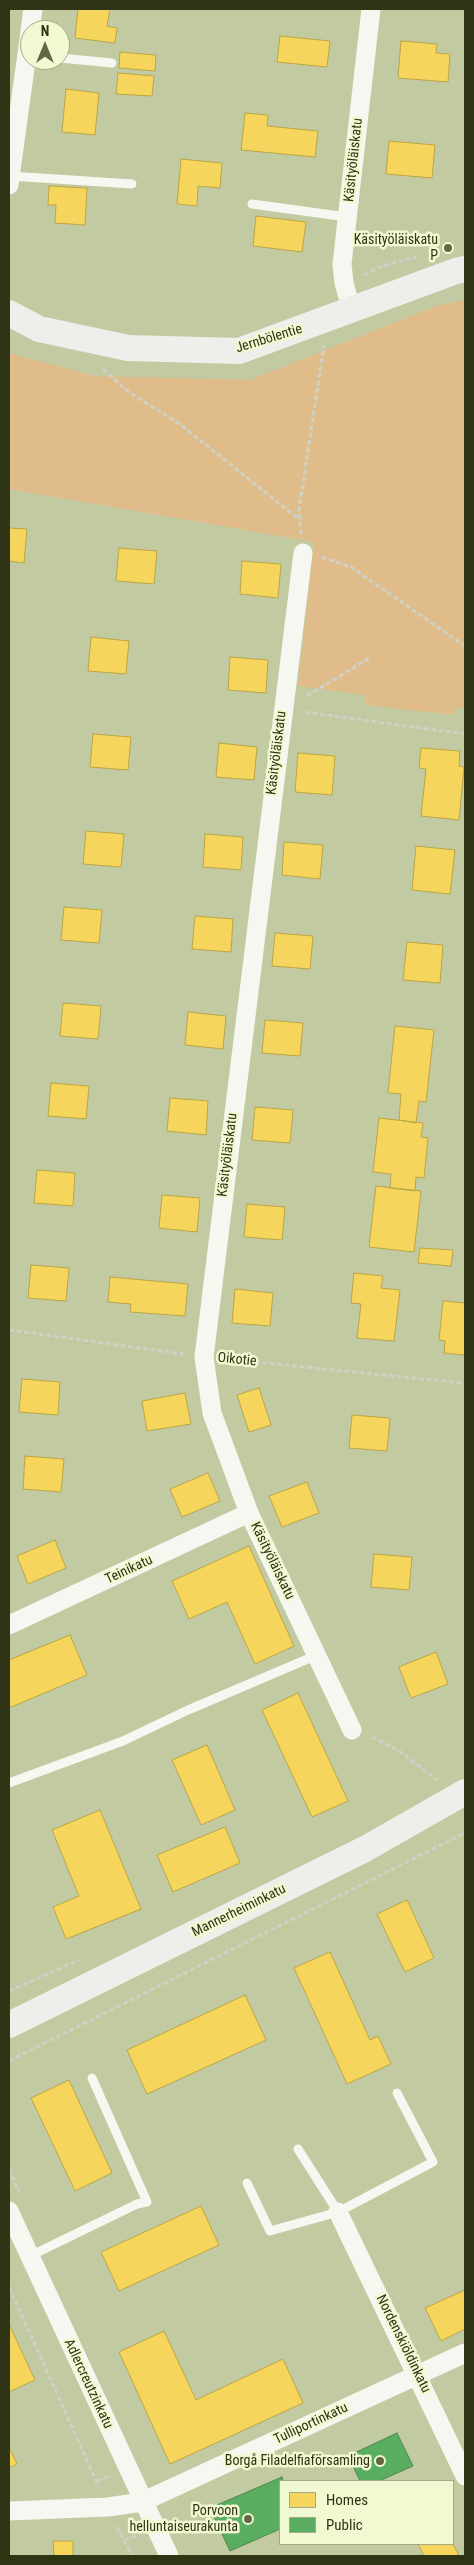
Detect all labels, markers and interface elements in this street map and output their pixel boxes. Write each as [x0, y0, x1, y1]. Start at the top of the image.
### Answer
north arrow [20, 20, 70, 70]
text: N [41, 23, 49, 39]
street label: Käsityöläiskatu [341, 117, 367, 203]
place label: Käsityöläiskatu P [354, 232, 438, 264]
marker: Käsityöläiskatu P [442, 242, 454, 254]
street label: Jernbölentie [234, 321, 304, 357]
street label: Käsityöläiskatu [264, 710, 290, 796]
street label: Käsityöläiskatu [215, 1112, 241, 1198]
street label: Oikotie [217, 1350, 257, 1370]
street label: Käsityöläiskatu [246, 1519, 298, 1603]
street label: Teinikatu [103, 1552, 155, 1588]
street label: Mannerheiminkatu [189, 1881, 289, 1941]
street label: Nordenskiöldinkatu [372, 2292, 434, 2396]
street label: Adlercreutzinkatu [60, 2336, 116, 2432]
street label: Tulliportinkatu [271, 2400, 351, 2448]
place label: Borgå Filadelfiaförsamling [225, 2453, 370, 2469]
marker: Borgå Filadelfiaförsamling [374, 2455, 386, 2467]
legend [279, 2480, 454, 2545]
text: Homes [326, 2491, 368, 2509]
place label: Porvoon helluntaiseurakunta [130, 2503, 238, 2536]
marker: Porvoon helluntaiseurakunta [242, 2513, 254, 2525]
text: Public [326, 2516, 363, 2534]

